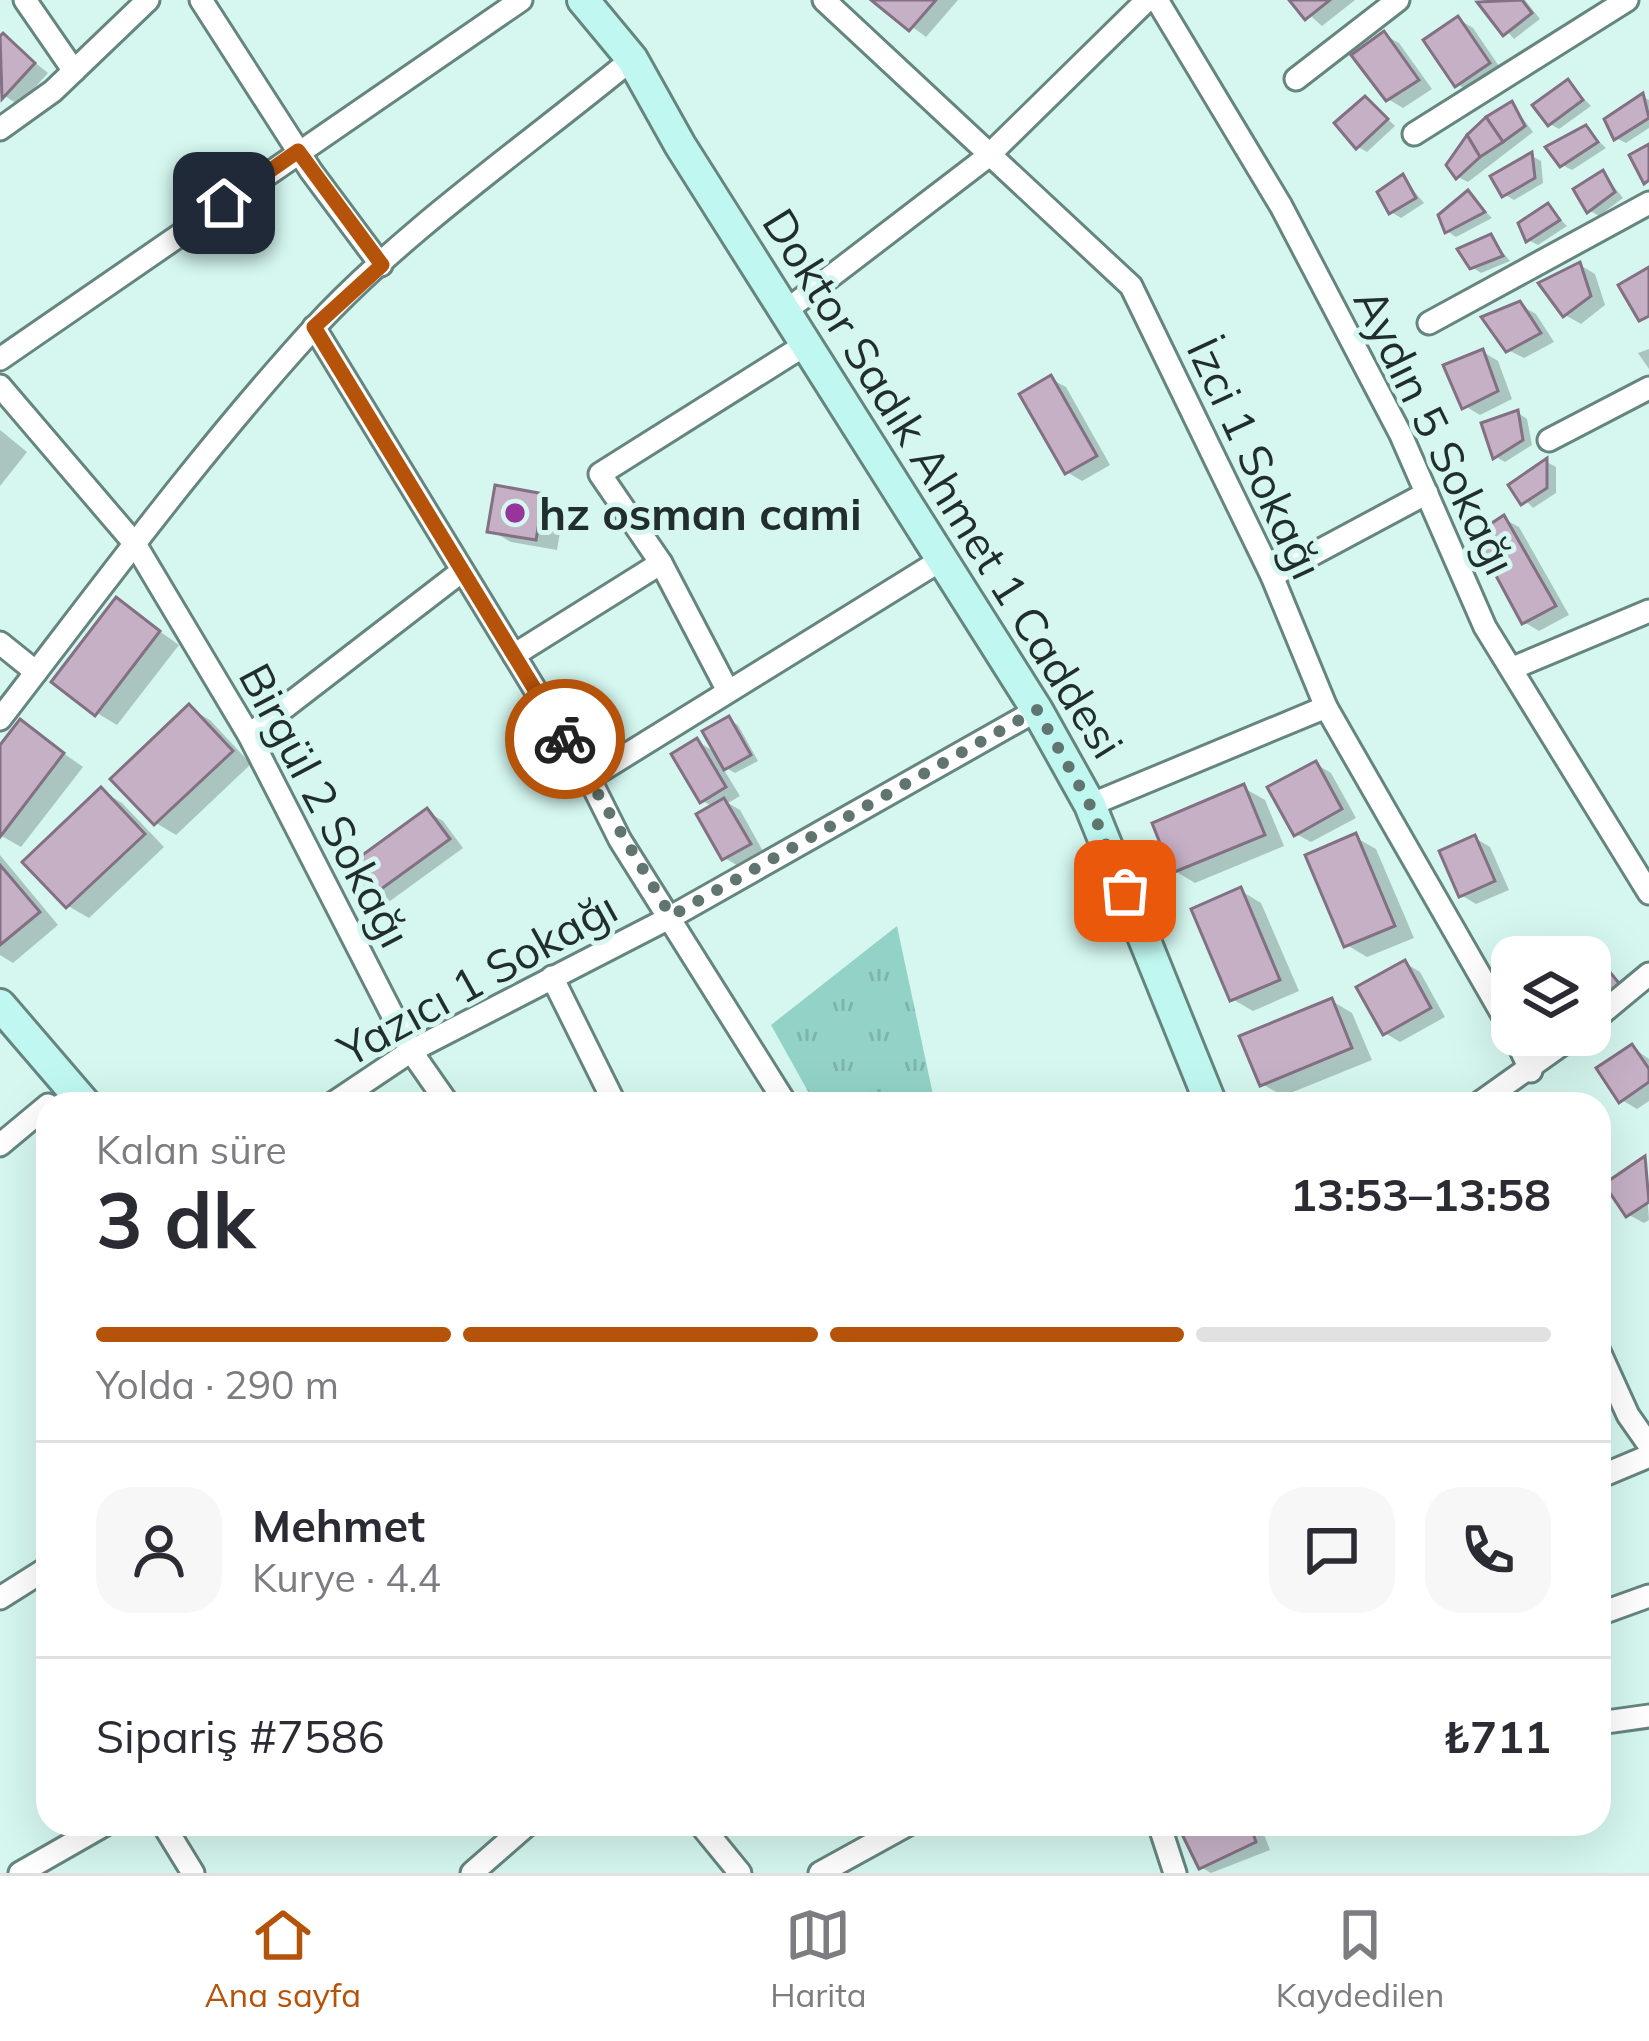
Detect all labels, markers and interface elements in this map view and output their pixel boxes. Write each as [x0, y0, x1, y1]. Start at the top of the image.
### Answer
pin [173, 152, 275, 254]
icon: home [191, 170, 257, 236]
street label: Doktor Sadık Ahmet 1 Caddesi [751, 198, 1137, 768]
street label: Aydın 5 Sokağı [1343, 279, 1529, 583]
street label: İzci 1 Sokağı [1176, 329, 1336, 587]
place label: hz osman cami [539, 485, 862, 541]
marker: hz osman cami [502, 500, 528, 526]
street label: Birgül 2 Sokağı [228, 654, 424, 956]
courier [505, 679, 625, 799]
icon: bike [532, 706, 598, 772]
pin [1074, 840, 1176, 942]
icon: bag [1092, 858, 1158, 924]
street label: Yazıcı 1 Sokağı [327, 878, 626, 1078]
map controls [1491, 936, 1611, 1056]
button: layers [1491, 936, 1611, 1056]
text: Kalan süre [96, 1125, 287, 1174]
text: 13:53–13:58 [1290, 1166, 1551, 1222]
text: 3 dk [96, 1170, 256, 1268]
text: Yolda · 290 m [96, 1360, 339, 1409]
button: person [96, 1487, 222, 1613]
button: chat [1269, 1487, 1395, 1613]
button: phone [1425, 1487, 1551, 1613]
text: Mehmet [252, 1497, 425, 1553]
text: Kurye · 4.4 [252, 1553, 441, 1602]
text: Sipariş #7586 [96, 1708, 385, 1764]
text: ₺711 [1443, 1708, 1551, 1764]
tab: Ana sayfa [205, 1902, 361, 2015]
tab: Harita [770, 1902, 867, 2015]
tab: Kaydedilen [1276, 1902, 1444, 2015]

